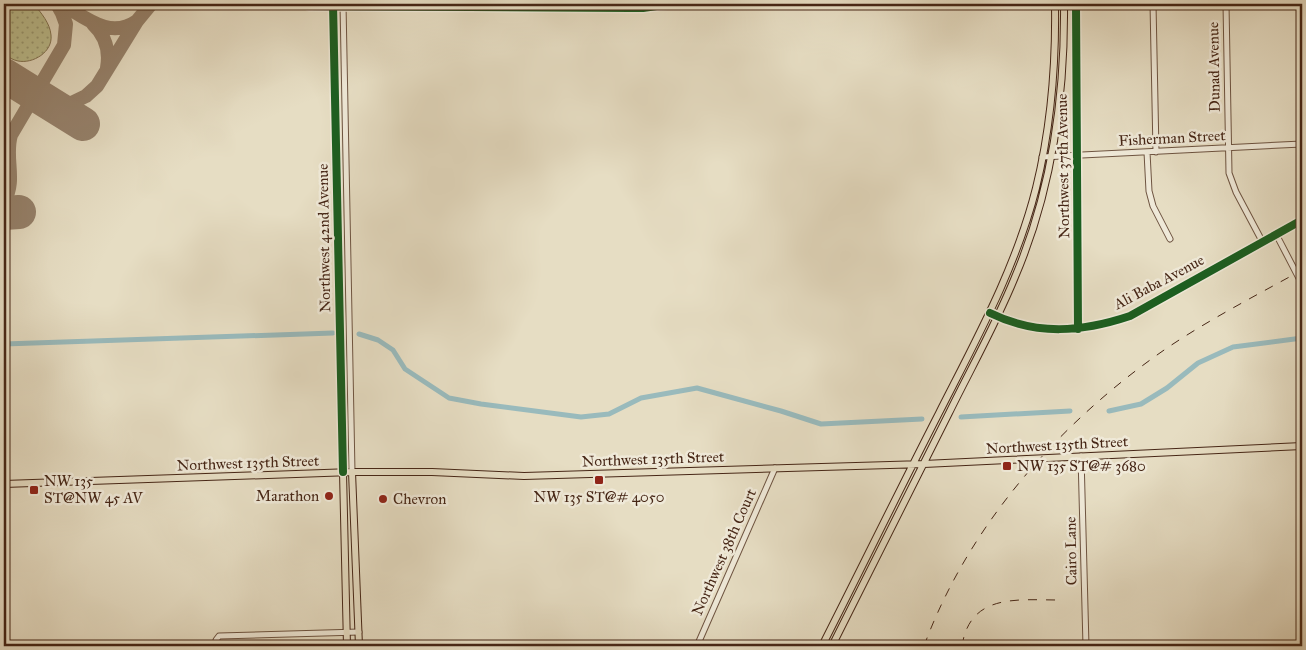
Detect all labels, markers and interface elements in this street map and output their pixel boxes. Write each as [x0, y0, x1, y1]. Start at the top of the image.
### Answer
street label: Dunad Avenue [1204, 22, 1224, 112]
street label: Northwest 37th Avenue [1053, 93, 1073, 239]
street label: Fisherman Street [1118, 126, 1227, 150]
street label: Northwest 42nd Avenue [314, 163, 334, 313]
street label: Ali Baba Avenue [1110, 251, 1207, 314]
street label: Northwest 135th Street [986, 432, 1129, 458]
street label: Northwest 135th Street [582, 448, 725, 470]
street label: Northwest 135th Street [177, 452, 320, 474]
place label: NW 135 ST@# 3680 [1017, 457, 1146, 475]
marker: NW 135 ST@# 3680 [1001, 460, 1013, 472]
place label: NW 135 ST@NW 45 AV [44, 472, 143, 507]
marker: NW 135 ST@# 4050 [593, 474, 605, 486]
marker: NW 135 ST@NW 45 AV [28, 484, 40, 496]
street label: Northwest 38th Court [688, 485, 760, 618]
place label: Marathon [256, 487, 319, 505]
place label: NW 135 ST@# 4050 [533, 488, 665, 506]
marker: Marathon [323, 490, 335, 502]
place label: Chevron [393, 490, 446, 508]
marker: Chevron [377, 493, 389, 505]
street label: Cairo Lane [1061, 516, 1081, 586]

